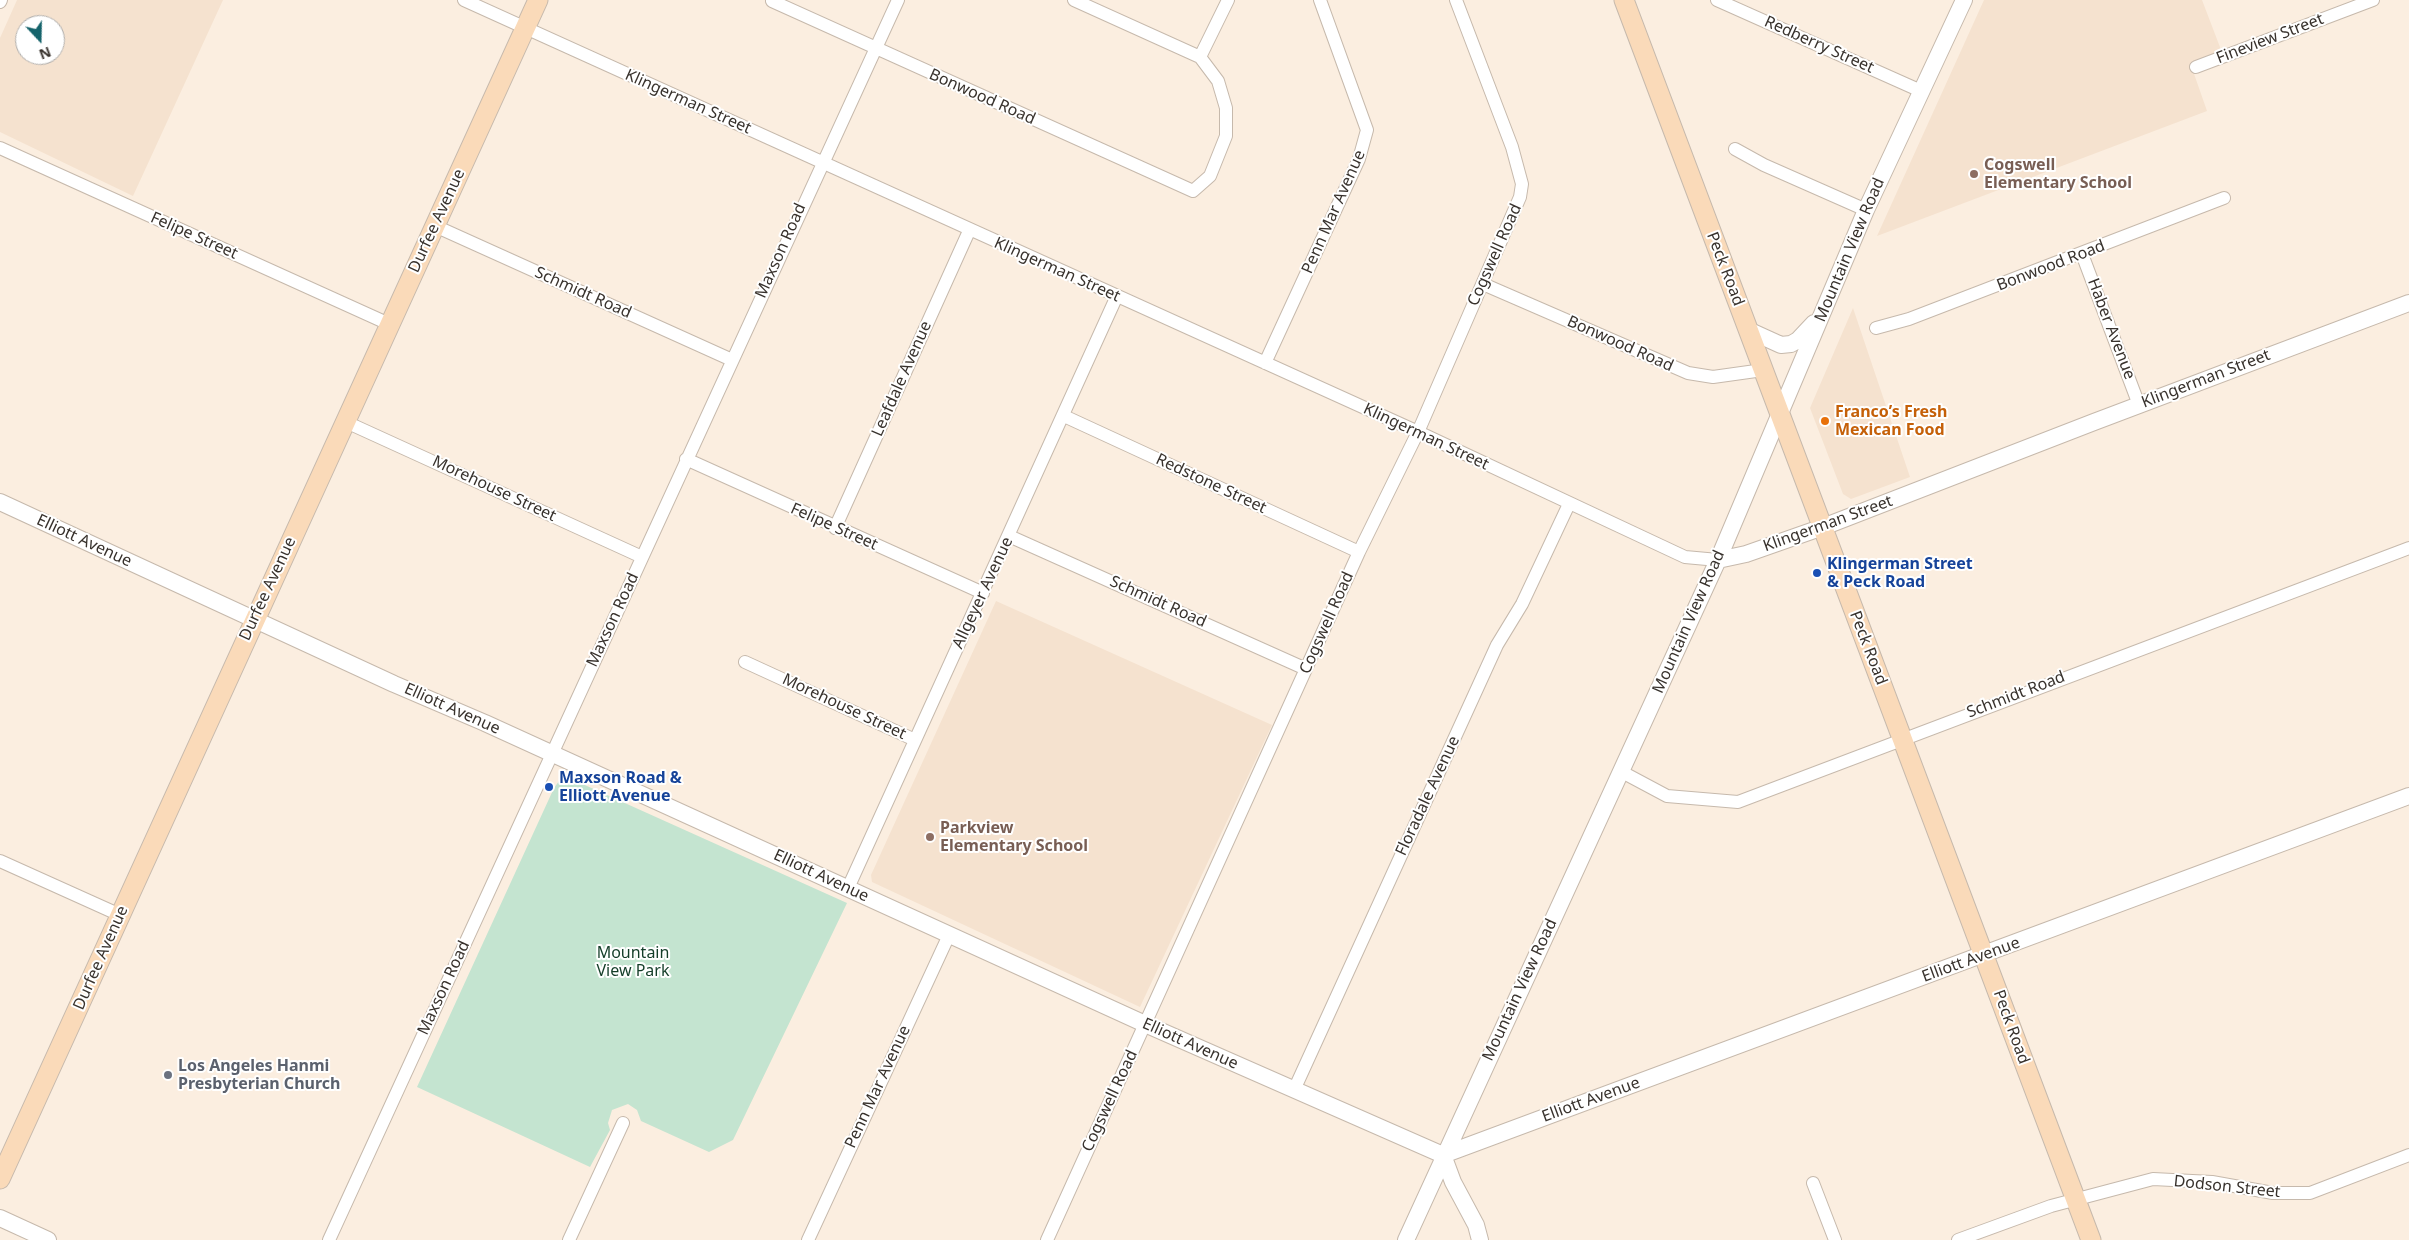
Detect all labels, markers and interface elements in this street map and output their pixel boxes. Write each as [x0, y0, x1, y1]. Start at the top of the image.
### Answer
street label: Fineview Street [2214, 10, 2326, 68]
street label: Redberry Street [1761, 12, 1877, 78]
north arrow [15, 15, 65, 65]
text: N [36, 43, 54, 64]
street label: Bonwood Road [926, 65, 1038, 129]
street label: Klingerman Street [622, 66, 754, 138]
street label: Penn Mar Avenue [1298, 147, 1370, 277]
place label: Cogswell Elementary School [1984, 155, 2132, 193]
street label: Durfee Avenue [405, 166, 469, 276]
marker: Cogswell Elementary School [1968, 168, 1980, 180]
street label: Mountain View Road [1811, 175, 1889, 325]
street label: Maxson Road [752, 201, 810, 301]
street label: Cogswell Road [1464, 201, 1526, 309]
street label: Felipe Street [147, 208, 241, 264]
street label: Peck Road [1702, 229, 1748, 309]
street label: Klingerman Street [991, 234, 1123, 306]
street label: Bonwood Road [1994, 237, 2108, 295]
street label: Schmidt Road [532, 263, 634, 323]
street label: Haber Avenue [2083, 276, 2139, 382]
street label: Bonwood Road [1564, 312, 1676, 376]
street label: Leafdale Avenue [868, 318, 936, 440]
street label: Klingerman Street [2139, 346, 2273, 412]
street label: Klingerman Street [1360, 400, 1492, 474]
place label: Franco’s Fresh Mexican Food [1835, 402, 1947, 440]
marker: Franco’s Fresh Mexican Food [1819, 415, 1831, 427]
street label: Redstone Street [1153, 450, 1269, 518]
street label: Morehouse Street [429, 452, 559, 526]
street label: Klingerman Street [1761, 492, 1895, 556]
street label: Felipe Street [787, 499, 881, 555]
street label: Elliott Avenue [33, 511, 135, 571]
street label: Durfee Avenue [236, 534, 300, 644]
street label: Allgeyer Avenue [949, 534, 1017, 652]
street label: Mountain View Road [1649, 548, 1729, 696]
place label: Klingerman Street & Peck Road [1827, 554, 1973, 592]
marker: Klingerman Street & Peck Road [1811, 567, 1823, 579]
street label: Cogswell Road [1296, 569, 1358, 677]
street label: Maxson Road [583, 570, 643, 670]
street label: Schmidt Road [1107, 572, 1209, 632]
street label: Peck Road [1845, 608, 1891, 688]
street label: Schmidt Road [1964, 667, 2068, 723]
street label: Morehouse Street [779, 670, 909, 744]
street label: Elliott Avenue [401, 679, 503, 739]
street label: Floradale Avenue [1392, 733, 1464, 859]
place label: Maxson Road & Elliott Avenue [559, 768, 682, 806]
marker: Maxson Road & Elliott Avenue [543, 781, 555, 793]
place label: Parkview Elementary School [940, 818, 1088, 856]
marker: Parkview Elementary School [924, 831, 936, 843]
street label: Elliott Avenue [770, 846, 872, 906]
street label: Durfee Avenue [69, 903, 133, 1013]
street label: Mountain View Road [1479, 916, 1561, 1064]
street label: Elliott Avenue [1919, 933, 2023, 987]
street label: Maxson Road [414, 938, 474, 1038]
park label: Mountain View Park [597, 943, 669, 981]
street label: Peck Road [1989, 987, 2033, 1067]
street label: Elliott Avenue [1139, 1014, 1241, 1074]
street label: Penn Mar Avenue [841, 1023, 915, 1151]
street label: Cogswell Road [1078, 1047, 1142, 1155]
place label: Los Angeles Hanmi Presbyterian Church [178, 1056, 340, 1094]
marker: Los Angeles Hanmi Presbyterian Church [162, 1069, 174, 1081]
street label: Elliott Avenue [1539, 1073, 1643, 1127]
street label: Dodson Street [2173, 1172, 2281, 1202]

